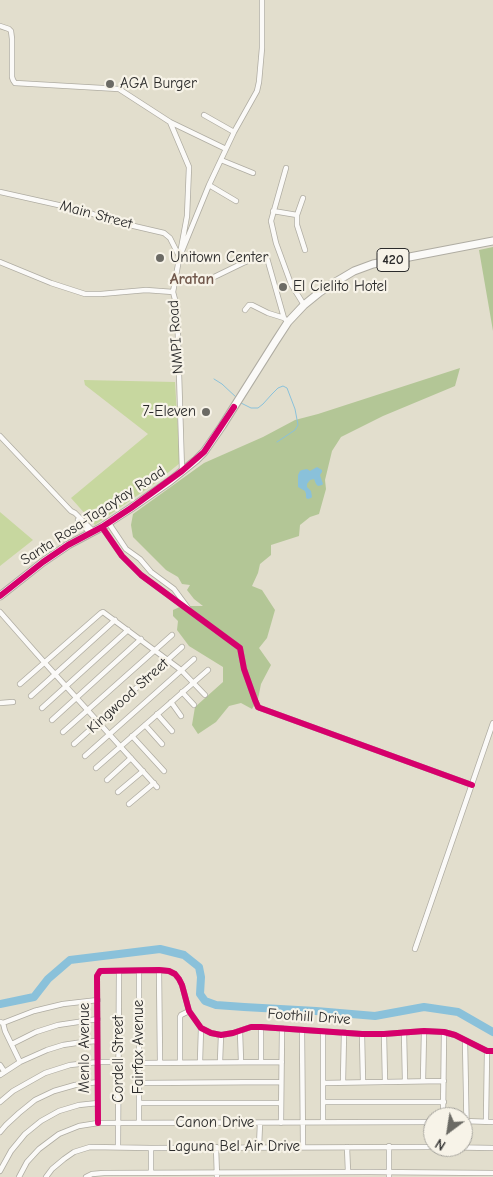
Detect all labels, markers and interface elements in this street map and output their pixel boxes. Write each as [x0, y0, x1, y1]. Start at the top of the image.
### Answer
place label: AGA Burger [120, 75, 197, 93]
marker: AGA Burger [104, 78, 116, 90]
street label: Main Street [58, 197, 134, 233]
road number: 420 [377, 248, 409, 272]
place label: Unitown Center [170, 249, 268, 267]
marker: Unitown Center [154, 252, 166, 264]
district label: Aratan [170, 269, 214, 289]
place label: El Cielito Hotel [293, 278, 387, 296]
marker: El Cielito Hotel [277, 281, 289, 293]
street label: NMPI Road [164, 299, 188, 375]
place label: 7-Eleven [142, 403, 196, 421]
marker: 7-Eleven [200, 406, 212, 418]
street label: Santa Rosa-Tagaytay Road [17, 462, 169, 570]
street label: Kingwood Street [84, 655, 172, 737]
street label: Fairfax Avenue [130, 1000, 148, 1094]
street label: Menlo Avenue [76, 1003, 94, 1093]
street label: Foothill Drive [267, 1005, 351, 1029]
street label: Cordell Street [110, 1015, 128, 1103]
north arrow [423, 1107, 473, 1157]
street label: Canon Drive [176, 1114, 254, 1132]
text: N [432, 1135, 449, 1154]
street label: Laguna Bel Air Drive [168, 1138, 300, 1156]

